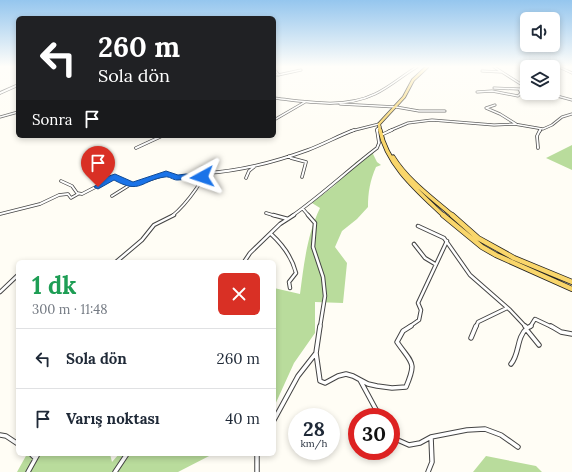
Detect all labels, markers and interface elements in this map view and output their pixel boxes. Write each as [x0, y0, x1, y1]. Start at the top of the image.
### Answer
map controls [520, 12, 560, 100]
button: sound [520, 12, 560, 52]
text: 260 m [98, 29, 180, 65]
icon: left [32, 32, 84, 84]
button: layers [520, 60, 560, 100]
text: Sola dön [98, 64, 170, 87]
icon: arrive [81, 108, 103, 130]
text: Sonra [32, 110, 73, 129]
pin [81, 146, 115, 187]
icon: arrive [87, 152, 109, 174]
position arrow [181, 156, 223, 198]
text: 1 dk [32, 270, 77, 301]
button: close [218, 273, 260, 315]
text: 300 m · 11:48 [32, 301, 108, 318]
icon: left [32, 348, 54, 370]
text: Sola dön [66, 349, 127, 368]
text: 260 m [217, 349, 260, 368]
icon: arrive [32, 408, 54, 430]
speed limit sign: 30 [348, 408, 400, 460]
text: Varış noktası [66, 409, 160, 428]
text: 40 m [225, 409, 260, 428]
text: 28 [303, 416, 325, 441]
text: km/h [300, 437, 328, 450]

